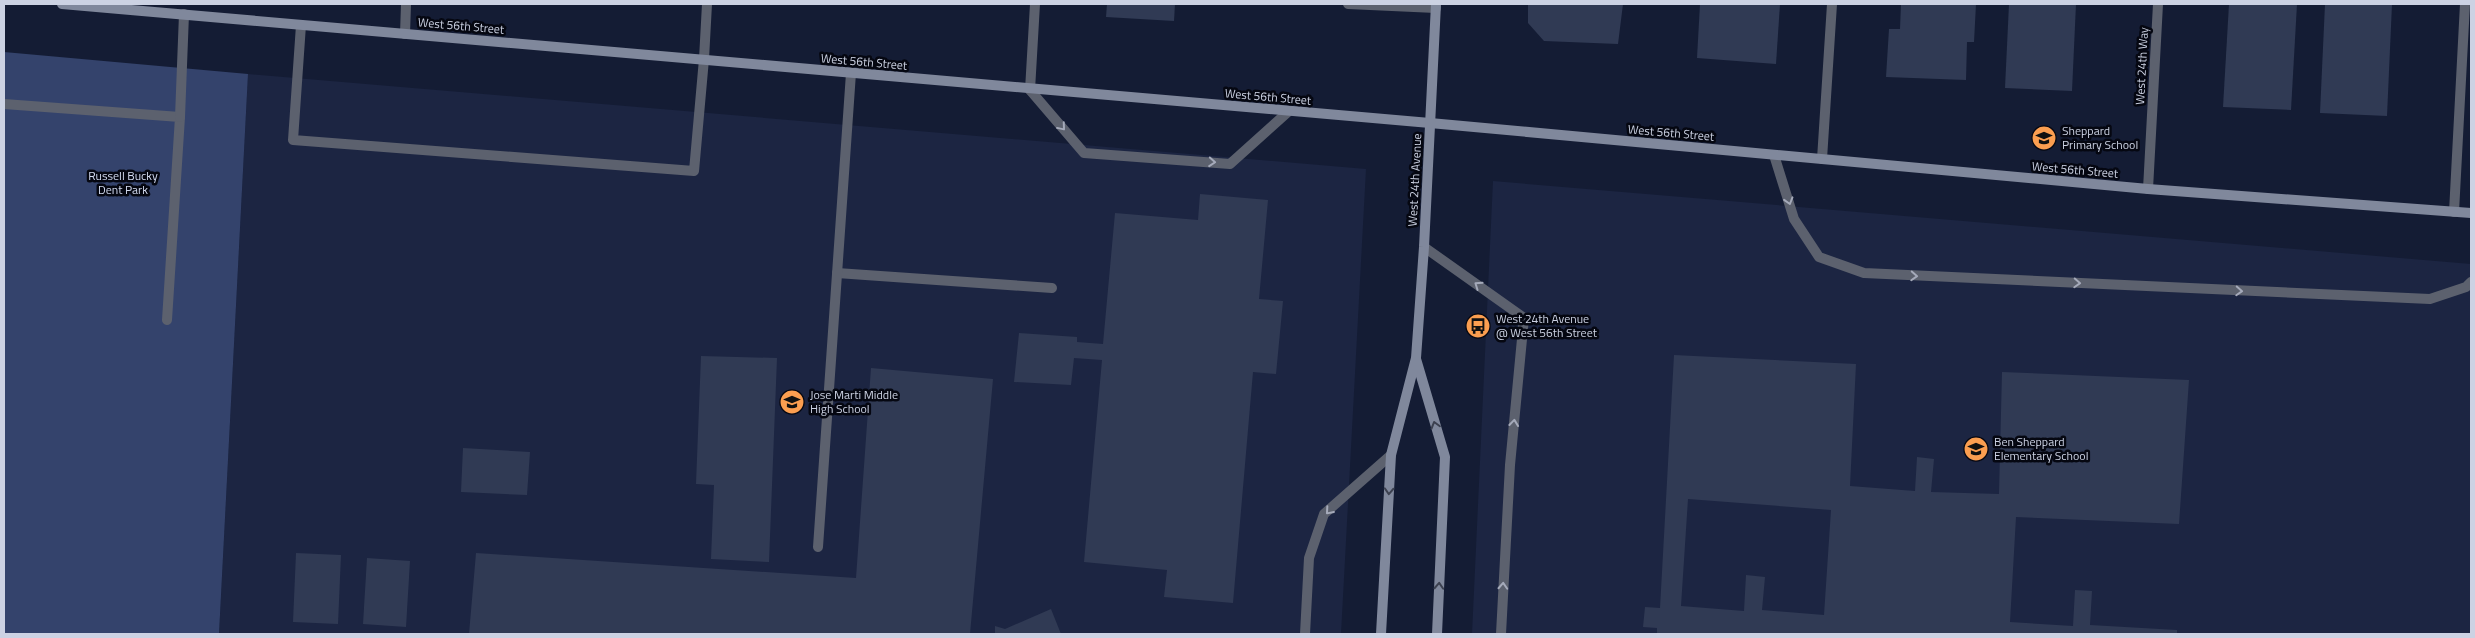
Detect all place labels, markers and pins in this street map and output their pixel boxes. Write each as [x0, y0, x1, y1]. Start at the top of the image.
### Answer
place label: Sheppard Primary School [2062, 121, 2138, 154]
school or university icon: Sheppard Primary School [2031, 125, 2057, 151]
place label: West 24th Avenue @ West 56th Street [1496, 309, 1598, 342]
bus stop icon: West 24th Avenue @ West 56th Street [1465, 313, 1491, 339]
place label: Jose Marti Middle High School [810, 385, 898, 418]
school or university icon: Jose Marti Middle High School [779, 389, 805, 415]
place label: Ben Sheppard Elementary School [1994, 432, 2088, 465]
school or university icon: Ben Sheppard Elementary School [1963, 436, 1989, 462]

